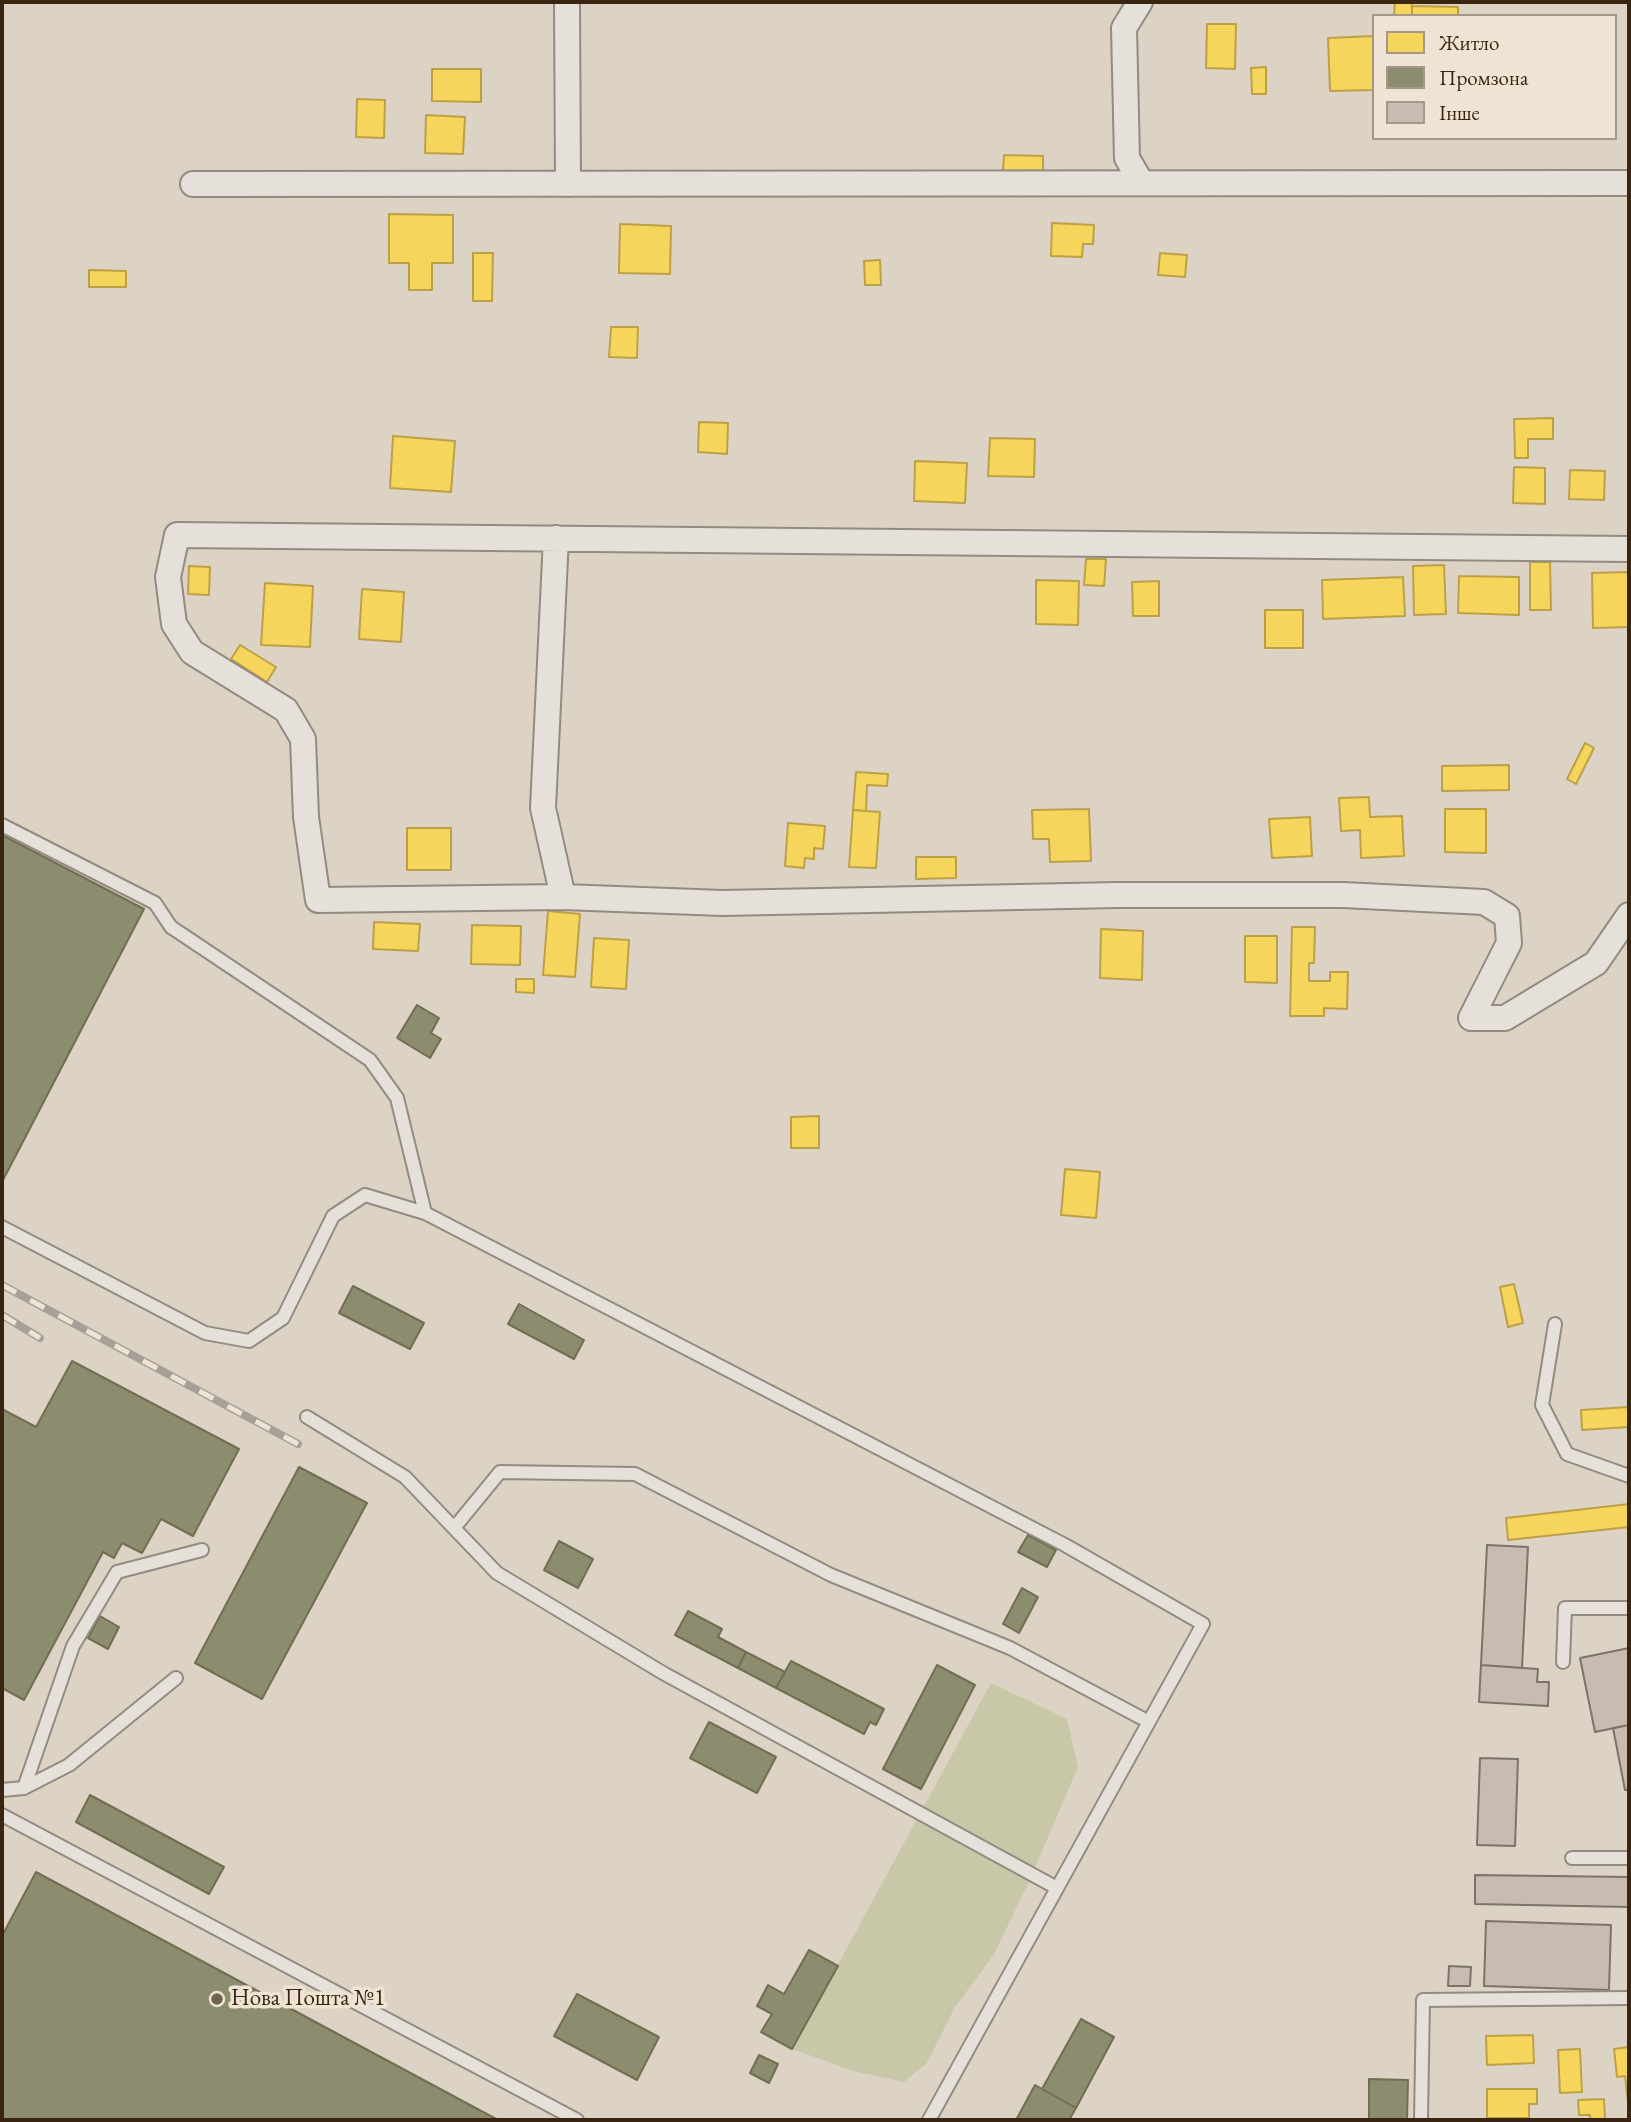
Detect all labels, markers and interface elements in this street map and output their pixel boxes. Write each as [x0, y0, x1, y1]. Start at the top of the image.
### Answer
legend [1372, 14, 1617, 140]
text: Житло [1439, 29, 1499, 56]
text: Промзона [1439, 64, 1528, 91]
text: Інше [1439, 99, 1480, 126]
place label: Нова Пошта №1 [231, 1985, 385, 2013]
marker: Нова Пошта №1 [209, 1991, 225, 2007]

